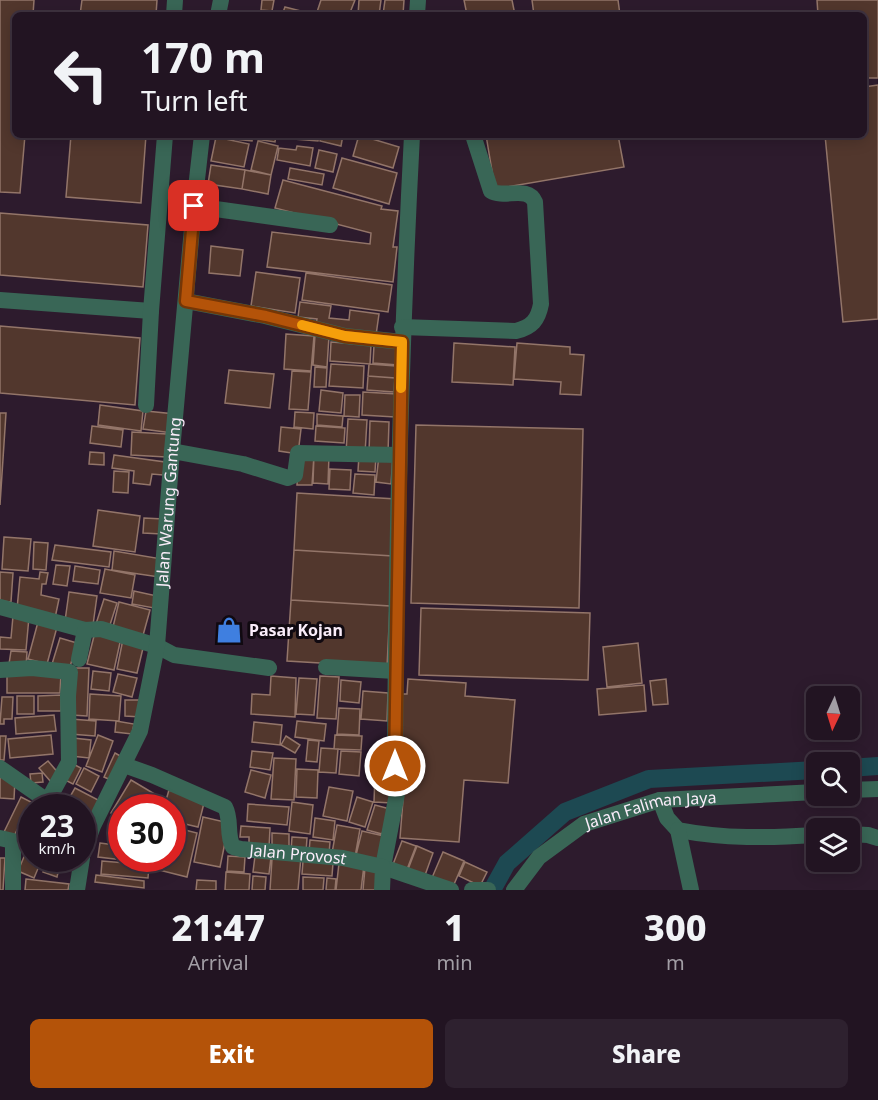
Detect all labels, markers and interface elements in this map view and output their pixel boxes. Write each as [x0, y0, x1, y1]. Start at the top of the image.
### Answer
text: 170 m [141, 28, 265, 85]
icon: left [42, 36, 120, 114]
text: Turn left [141, 82, 247, 119]
pin [168, 180, 219, 231]
icon: arrive [177, 189, 210, 222]
street label: Jalan Warung Gantung [150, 416, 186, 590]
shop icon: Pasar Kojan [214, 615, 244, 645]
place label: Pasar Kojan [249, 619, 343, 641]
north arrow [806, 686, 860, 740]
map controls [806, 686, 860, 872]
position arrow [363, 734, 427, 798]
button: search [806, 752, 860, 806]
street label: Jalan Faliman Jaya [580, 786, 717, 835]
speed limit sign: 30 [108, 794, 186, 872]
text: 23 [40, 805, 74, 846]
button: layers [806, 818, 860, 872]
text: km/h [39, 838, 75, 858]
street label: Jalan Provost [247, 839, 349, 870]
text: 21:47 [171, 903, 265, 952]
text: 1 [444, 903, 465, 952]
text: 300 [644, 903, 707, 952]
text: Arrival [188, 949, 249, 976]
text: min [436, 949, 473, 976]
text: m [666, 949, 685, 976]
button: Exit [30, 1019, 433, 1088]
button: Share [445, 1019, 848, 1088]

